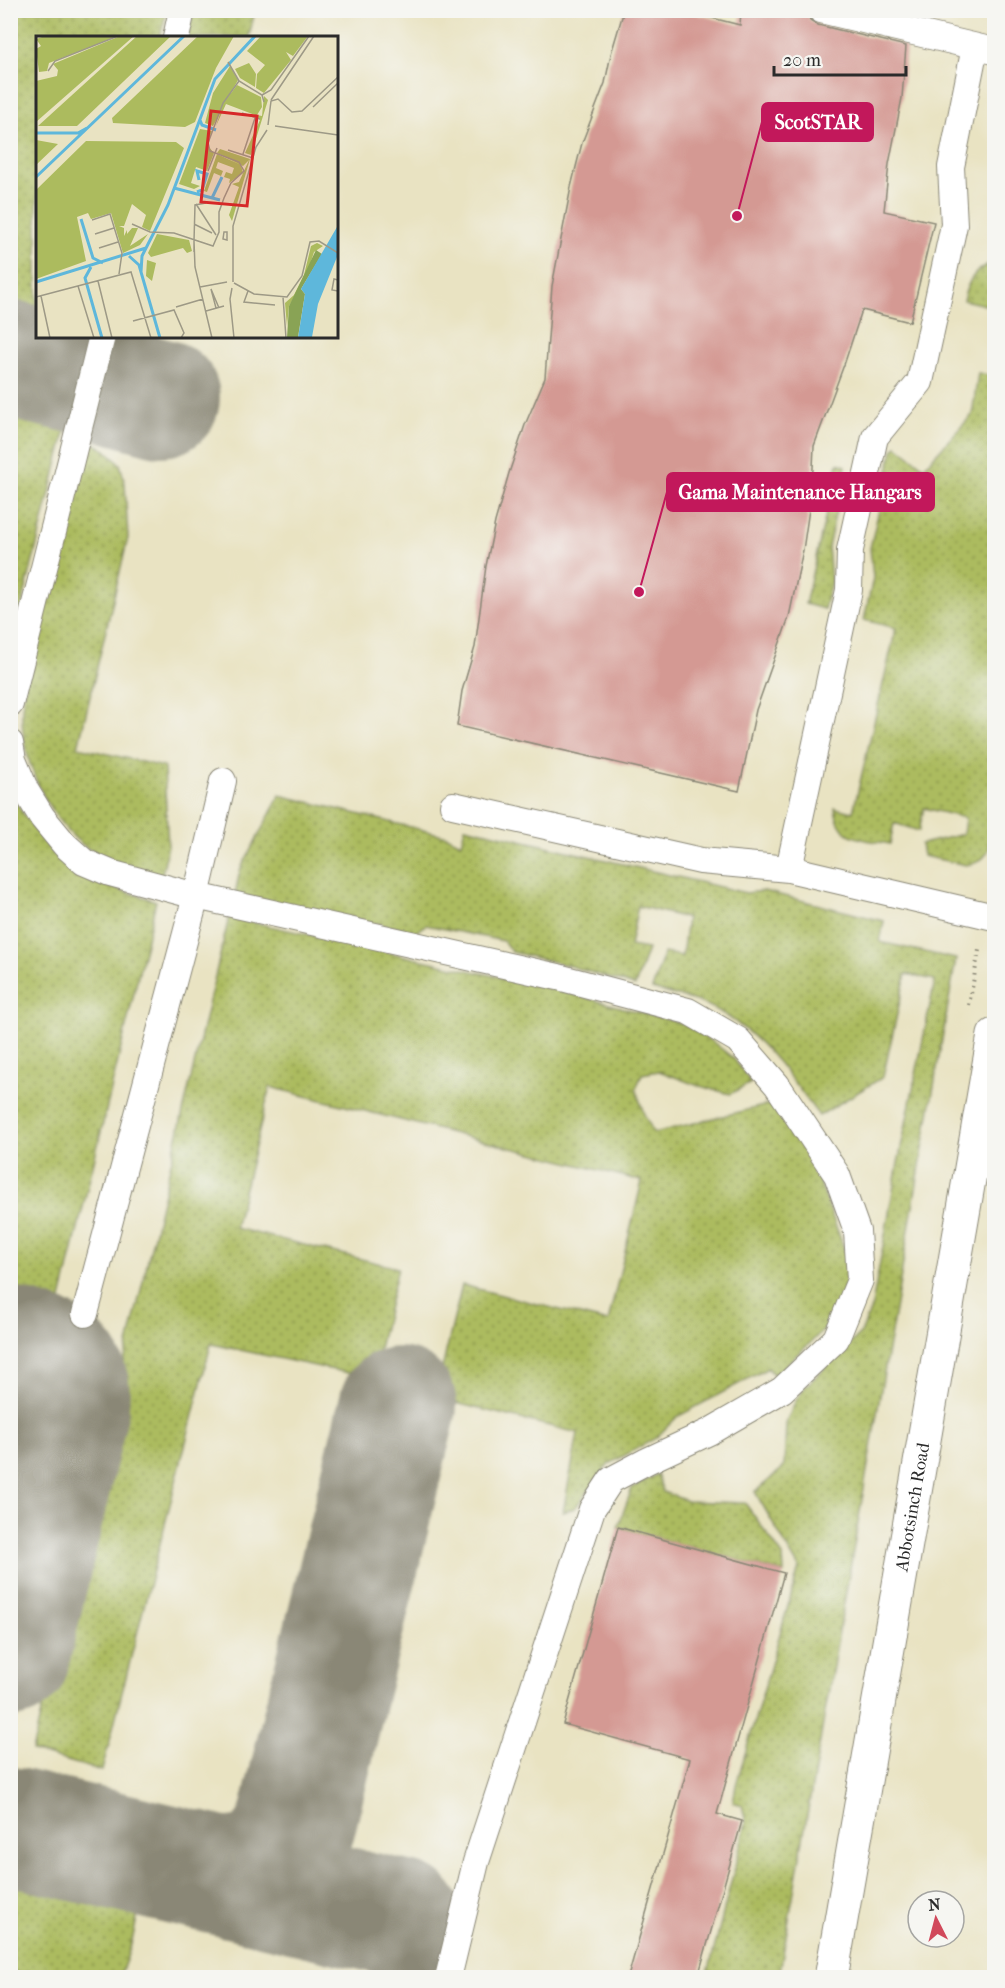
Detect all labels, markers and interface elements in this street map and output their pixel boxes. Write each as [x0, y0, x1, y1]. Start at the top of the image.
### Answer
inset map [36, 36, 338, 338]
scale bar [774, 39, 906, 77]
text: 20 m [783, 50, 821, 71]
callout: ScotSTAR [762, 103, 873, 141]
text: ScotSTAR [774, 111, 863, 134]
callout: Gama Maintenance Hangars [667, 473, 934, 511]
text: Gama Maintenance Hangars [678, 481, 922, 504]
street label: Abbotsinch Road [891, 1441, 934, 1574]
north arrow [906, 1889, 966, 1949]
text: N [927, 1894, 942, 1915]

